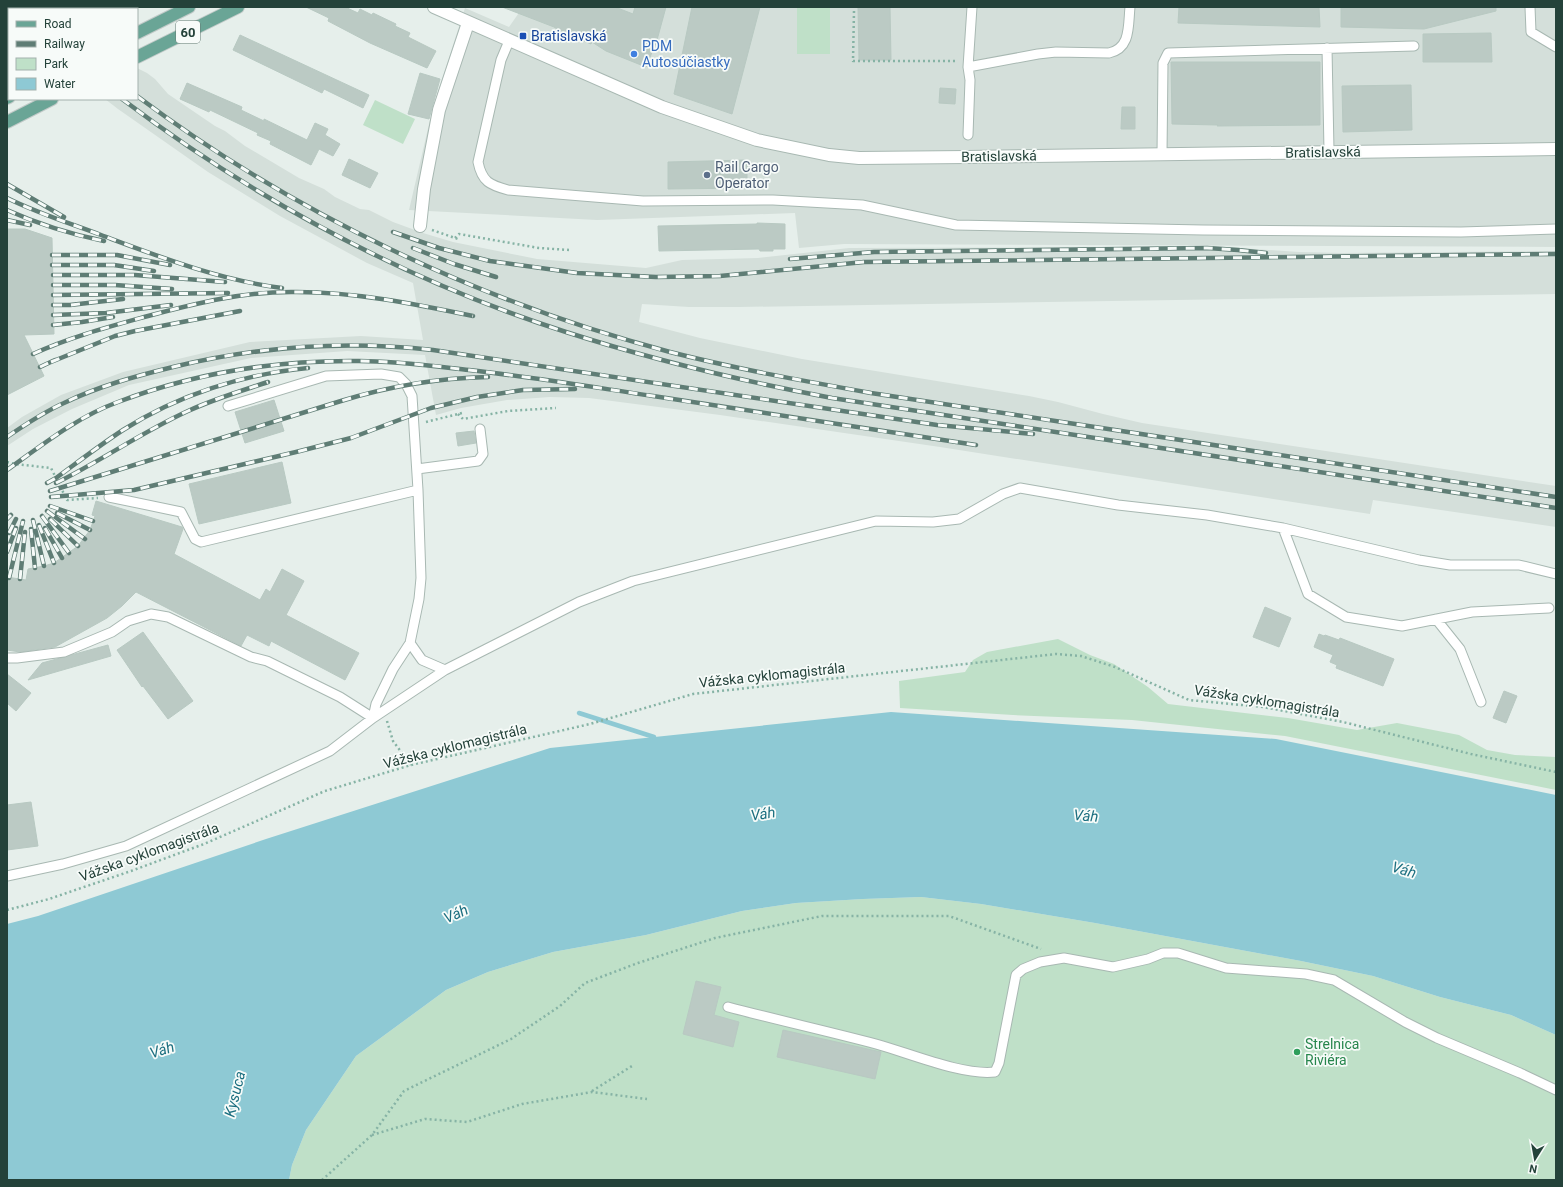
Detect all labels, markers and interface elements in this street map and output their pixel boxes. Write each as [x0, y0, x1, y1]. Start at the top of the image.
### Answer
legend [8, 8, 138, 100]
text: Road [44, 17, 72, 31]
road number: 60 [176, 21, 200, 43]
place label: Bratislavská [531, 28, 607, 44]
marker: Bratislavská [518, 31, 528, 41]
text: Railway [44, 37, 85, 51]
place label: PDM Autosúčiastky [642, 38, 730, 70]
marker: PDM Autosúčiastky [629, 49, 639, 59]
text: Park [44, 57, 69, 71]
text: Water [44, 77, 75, 91]
street label: Bratislavská [1285, 143, 1361, 161]
street label: Bratislavská [961, 147, 1037, 165]
place label: Rail Cargo Operator [715, 159, 779, 191]
marker: Rail Cargo Operator [702, 170, 712, 180]
street label: Vážska cyklomagistrála [698, 659, 846, 691]
street label: Vážska cyklomagistrála [1193, 682, 1341, 720]
street label: Vážska cyklomagistrála [382, 720, 528, 772]
water label: Váh [749, 803, 777, 825]
water label: Váh [1073, 806, 1099, 826]
street label: Vážska cyklomagistrála [77, 819, 221, 885]
water label: Váh [1389, 858, 1419, 882]
water label: Váh [441, 901, 471, 927]
place label: Strelnica Riviéra [1305, 1036, 1359, 1068]
water label: Váh [147, 1038, 177, 1062]
marker: Strelnica Riviéra [1292, 1047, 1302, 1057]
water label: Kysuca [221, 1069, 249, 1119]
north arrow [1515, 1139, 1555, 1179]
text: N [1528, 1161, 1538, 1175]

